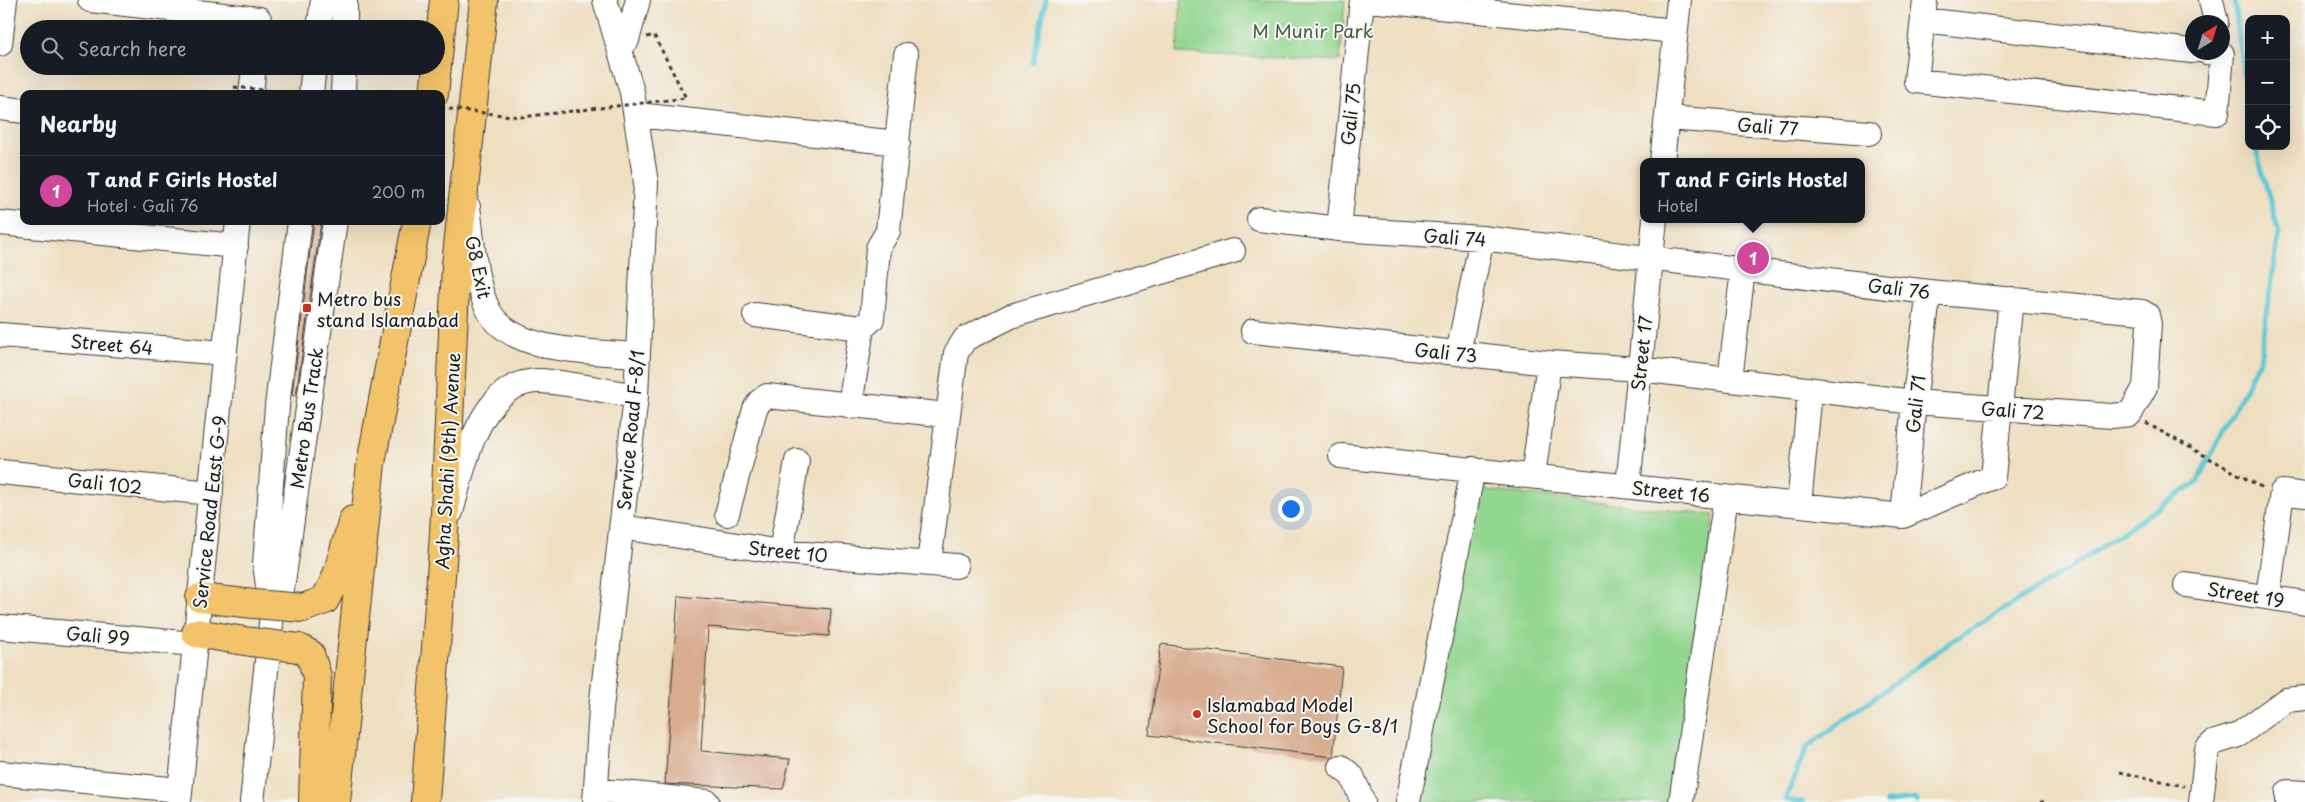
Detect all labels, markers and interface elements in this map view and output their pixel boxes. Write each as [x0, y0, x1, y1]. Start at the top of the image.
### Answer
north arrow [2185, 15, 2230, 60]
map controls [2245, 15, 2290, 150]
button: + [2245, 15, 2290, 60]
park label: M Munir Park [1252, 17, 1374, 44]
search box [20, 20, 445, 75]
icon: search [38, 34, 66, 62]
text: Search here [78, 34, 187, 62]
button: − [2245, 60, 2290, 105]
street label: Gali 75 [1333, 81, 1367, 147]
button: locate [2245, 105, 2290, 150]
text: Nearby [40, 107, 117, 139]
street label: Gali 77 [1736, 110, 1800, 142]
popup [1640, 158, 1865, 223]
text: T and F Girls Hostel [87, 165, 277, 193]
text: T and F Girls Hostel [1657, 165, 1848, 193]
text: 1 [52, 179, 60, 203]
text: 200 m [372, 179, 425, 203]
text: Hotel · Gali 76 [87, 193, 199, 217]
text: Hotel [1657, 193, 1698, 217]
street label: Gali 74 [1423, 221, 1487, 253]
street label: G8 Exit [459, 233, 499, 301]
pin: 1 [1737, 239, 1769, 277]
street label: Gali 76 [1866, 271, 1932, 305]
place label: Metro bus stand Islamabad [317, 285, 459, 333]
marker: Metro bus stand Islamabad [301, 302, 313, 314]
street label: Street 17 [1624, 314, 1658, 392]
street label: Street 64 [69, 327, 155, 361]
street label: Gali 73 [1413, 335, 1479, 369]
street label: Metro Bus Track [283, 346, 329, 490]
street label: Service Road F-8/1 [610, 349, 650, 511]
street label: Agha Shahi (9th) Avenue [428, 352, 466, 570]
street label: Gali 71 [1899, 374, 1931, 434]
street label: Gali 72 [1980, 394, 2046, 426]
street label: Service Road East G-9 [185, 414, 233, 610]
street label: Gali 102 [66, 466, 144, 500]
street label: Street 16 [1630, 473, 1712, 509]
your location [1278, 496, 1304, 522]
street label: Street 10 [747, 533, 829, 569]
street label: Street 19 [2206, 575, 2286, 613]
street label: Gali 99 [65, 619, 131, 651]
place label: Islamabad Model School for Boys G-8/1 [1207, 691, 1398, 739]
marker: Islamabad Model School for Boys G-8/1 [1191, 708, 1203, 720]

